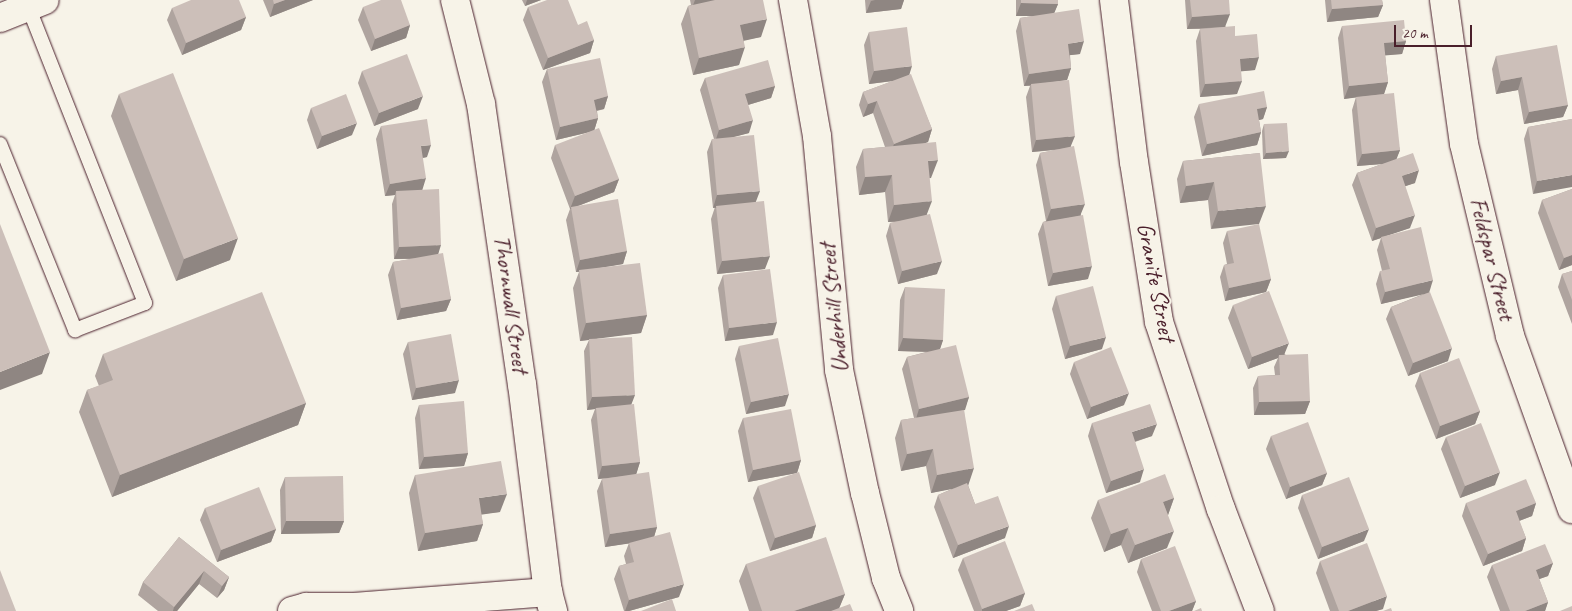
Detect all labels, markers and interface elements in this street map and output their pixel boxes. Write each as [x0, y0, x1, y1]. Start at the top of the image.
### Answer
scale bar [1397, 15, 1474, 47]
text: 20 m [1402, 24, 1428, 43]
street label: Feldspar Street [1463, 195, 1521, 323]
street label: Granite Street [1130, 220, 1182, 344]
street label: Thornwall Street [487, 233, 535, 375]
street label: Underhill Street [813, 242, 855, 374]

